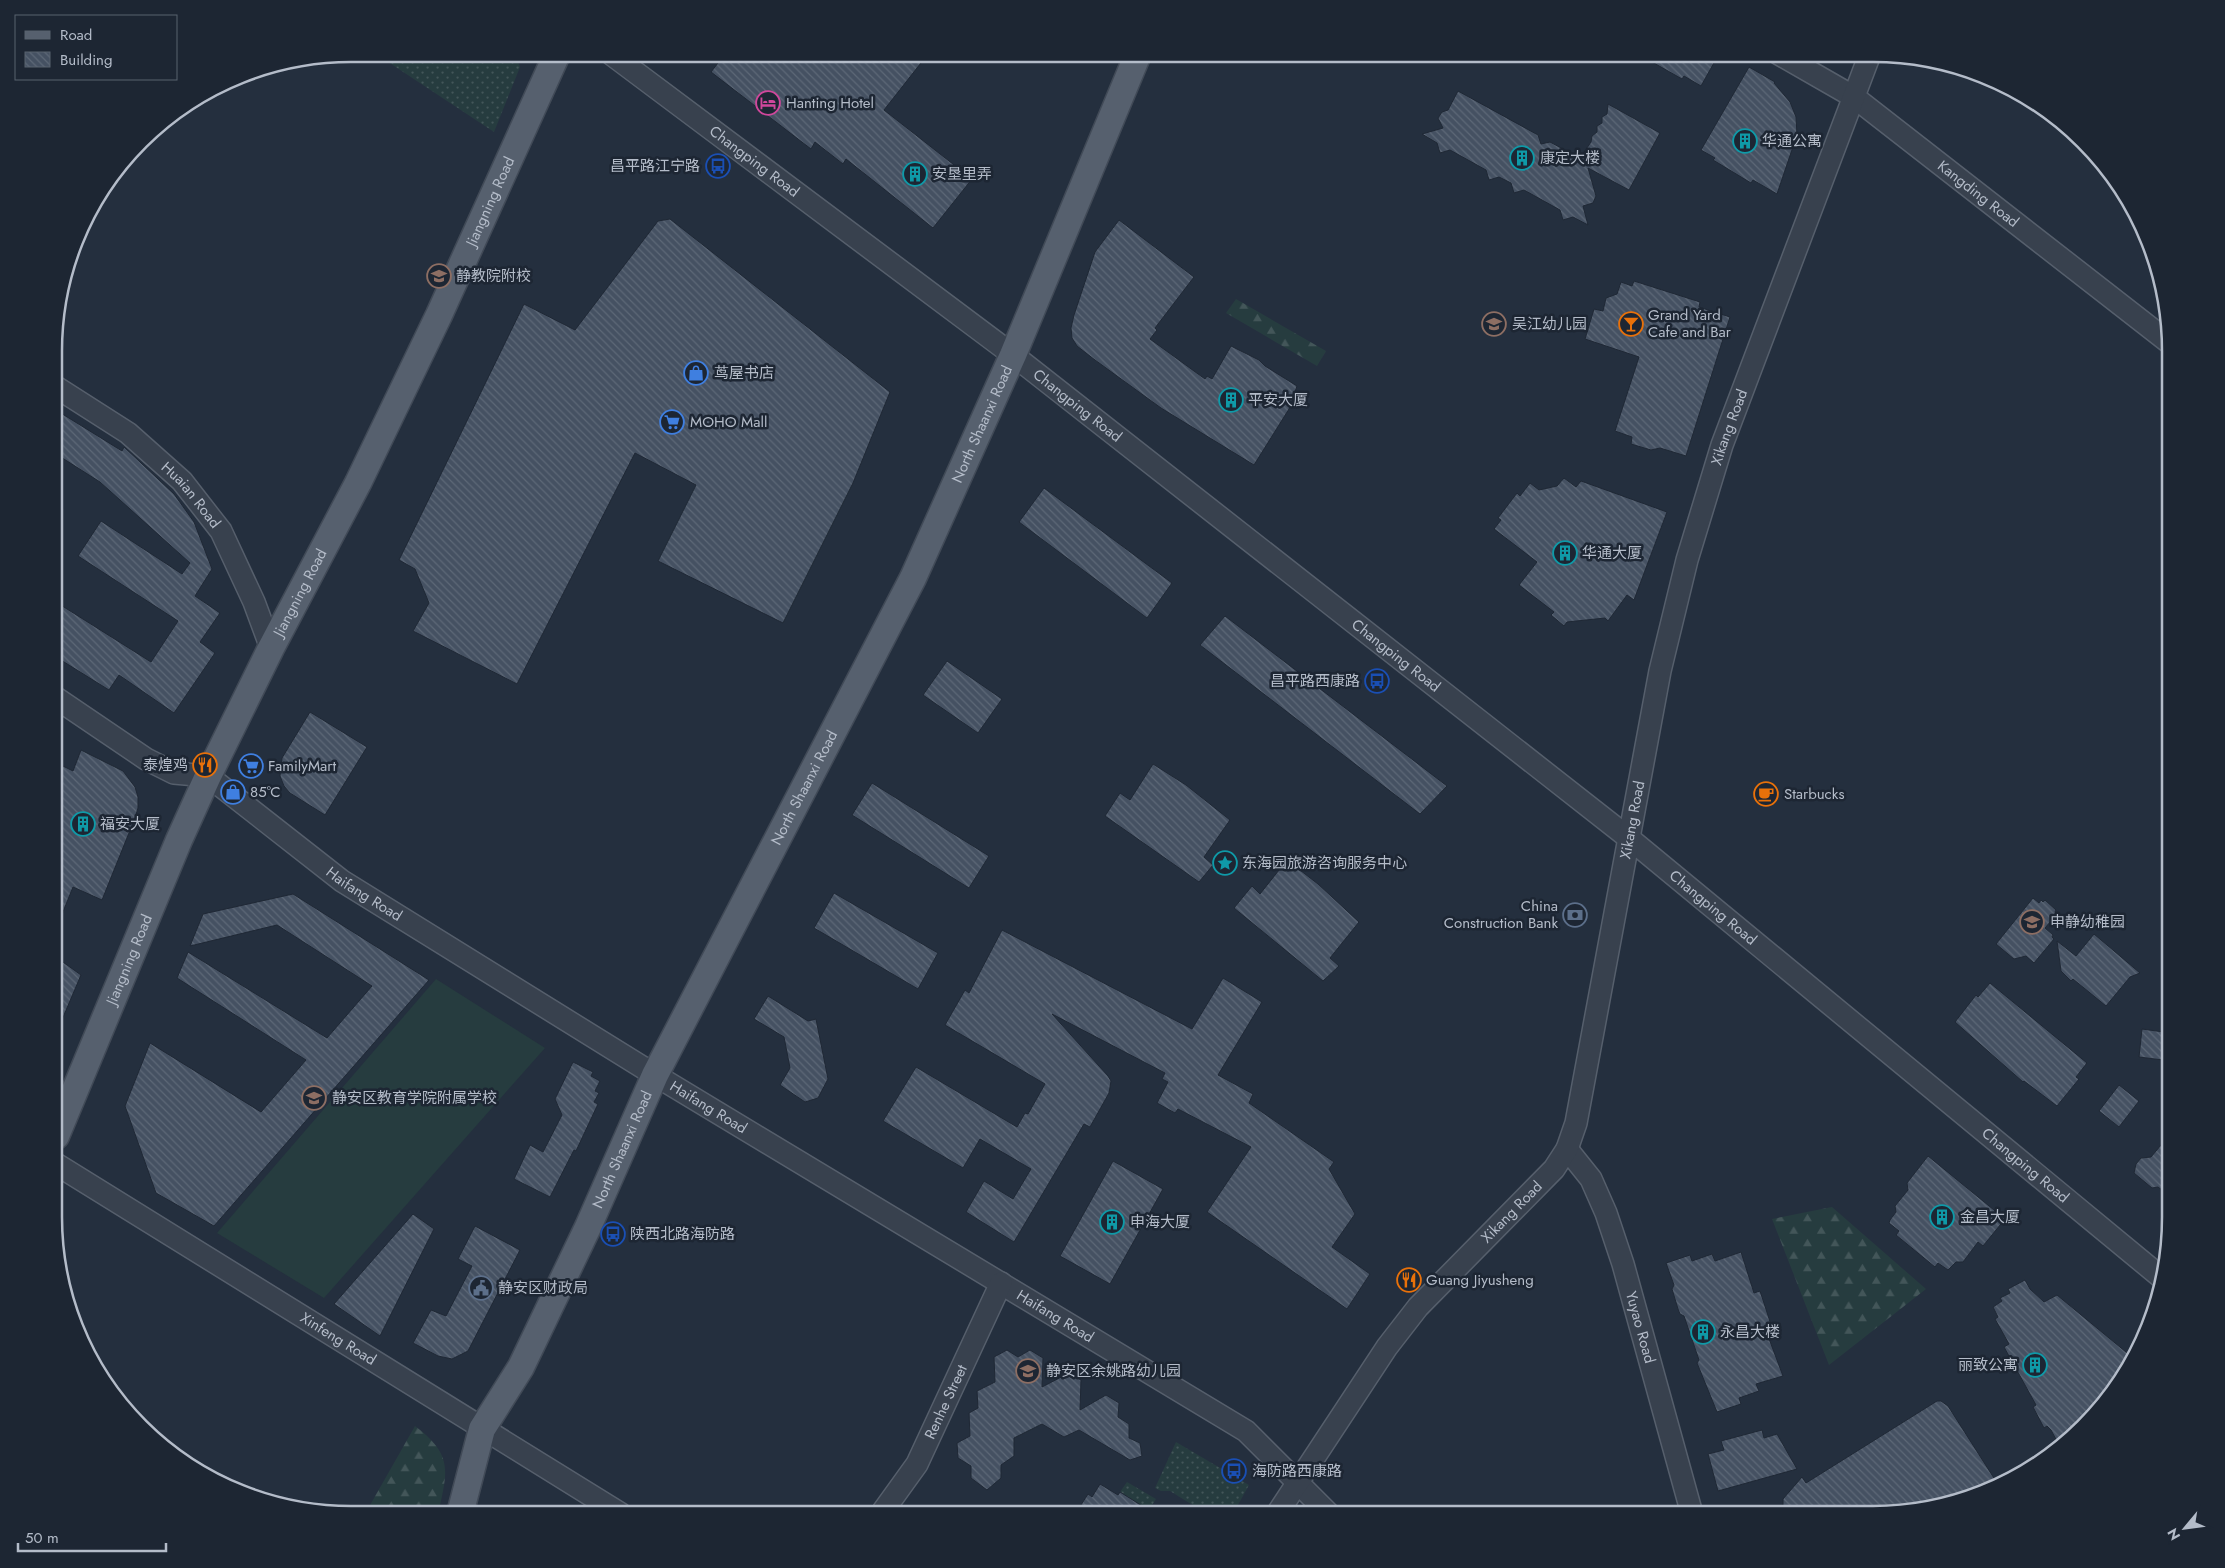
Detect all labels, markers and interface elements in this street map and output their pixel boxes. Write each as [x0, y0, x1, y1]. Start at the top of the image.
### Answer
legend [15, 15, 178, 80]
text: Road [60, 24, 92, 46]
text: Building [60, 49, 112, 71]
hotel icon: Hanting Hotel [755, 90, 781, 116]
place label: Hanting Hotel [786, 92, 874, 114]
street label: Changping Road [705, 120, 804, 202]
building icon: 华通公寓 [1732, 128, 1758, 154]
place label: 华通公寓 [1762, 130, 1822, 152]
building icon: 康定大楼 [1509, 145, 1535, 171]
place label: 康定大楼 [1540, 147, 1600, 169]
street label: Jiangning Road [460, 153, 520, 252]
bus stop icon: 昌平路江宁路 [705, 153, 731, 179]
place label: 昌平路江宁路 [610, 155, 700, 177]
street label: Kangding Road [1933, 155, 2024, 233]
building icon: 安垦里弄 [902, 161, 928, 187]
place label: 安垦里弄 [932, 163, 992, 185]
school or university icon: 静教院附校 [426, 263, 452, 289]
place label: 静教院附校 [456, 265, 531, 287]
place label: Grand Yard Cafe and Bar [1648, 304, 1732, 343]
school or university icon: 吴江幼儿园 [1481, 311, 1507, 337]
bar icon: Grand Yard Cafe and Bar [1618, 311, 1644, 337]
place label: 吴江幼儿园 [1512, 313, 1587, 335]
shop icon: 茑屋书店 [683, 360, 709, 386]
place label: 茑屋书店 [714, 362, 774, 384]
street label: North Shaanxi Road [946, 362, 1018, 486]
street label: Changping Road [1028, 364, 1127, 447]
street label: Xikang Road [1705, 386, 1753, 468]
building icon: 平安大厦 [1218, 387, 1244, 413]
place label: 平安大厦 [1248, 389, 1308, 411]
supermarket icon: MOHO Mall [659, 409, 685, 435]
place label: MOHO Mall [690, 411, 767, 433]
street label: Huaian Road [156, 456, 226, 533]
building icon: 华通大厦 [1552, 540, 1578, 566]
place label: 华通大厦 [1582, 542, 1642, 564]
street label: Jiangning Road [267, 545, 332, 642]
street label: Changping Road [1347, 614, 1445, 697]
bus stop icon: 昌平路西康路 [1364, 668, 1390, 694]
place label: 昌平路西康路 [1270, 670, 1360, 692]
street label: North Shaanxi Road [765, 727, 843, 849]
restaurant icon: 泰煌鸡 [192, 752, 218, 778]
supermarket icon: FamilyMart [238, 753, 264, 779]
place label: 泰煌鸡 [143, 754, 188, 776]
place label: FamilyMart [268, 755, 336, 777]
shop icon: 85°C [220, 779, 246, 805]
street label: Xikang Road [1614, 779, 1650, 861]
place label: 85°C [250, 781, 281, 803]
cafe icon: Starbucks [1753, 781, 1779, 807]
place label: Starbucks [1784, 783, 1844, 805]
building icon: 福安大厦 [70, 811, 96, 837]
place label: 福安大厦 [100, 813, 160, 835]
place icon: 东海园旅游咨询服务中心 [1212, 850, 1238, 876]
place label: 东海园旅游咨询服务中心 [1242, 852, 1407, 874]
street label: Haifang Road [321, 861, 406, 927]
street label: Changping Road [1664, 865, 1762, 950]
place label: China Construction Bank [1444, 895, 1558, 934]
bank icon: China Construction Bank [1562, 902, 1588, 928]
school or university icon: 申静幼稚园 [2019, 909, 2045, 935]
street label: Jiangning Road [100, 911, 158, 1010]
place label: 申静幼稚园 [2050, 911, 2125, 933]
street label: Haifang Road [666, 1075, 751, 1139]
school or university icon: 静安区教育学院附属学校 [301, 1085, 327, 1111]
place label: 静安区教育学院附属学校 [332, 1087, 497, 1109]
street label: North Shaanxi Road [587, 1087, 658, 1212]
street label: Changping Road [1977, 1123, 2074, 1208]
street label: Xikang Road [1476, 1176, 1547, 1248]
building icon: 金昌大厦 [1929, 1204, 1955, 1230]
place label: 金昌大厦 [1960, 1206, 2020, 1228]
building icon: 申海大厦 [1099, 1209, 1125, 1235]
place label: 申海大厦 [1130, 1211, 1190, 1233]
bus stop icon: 陕西北路海防路 [600, 1221, 626, 1247]
place label: 陕西北路海防路 [630, 1223, 735, 1245]
restaurant icon: Guang Jiyusheng [1396, 1267, 1422, 1293]
place label: Guang Jiyusheng [1426, 1269, 1534, 1291]
public building icon: 静安区财政局 [468, 1275, 494, 1301]
place label: 静安区财政局 [498, 1277, 588, 1299]
street label: Haifang Road [1013, 1284, 1098, 1348]
street label: Yuyao Road [1620, 1289, 1661, 1366]
street label: Xinfeng Road [296, 1307, 380, 1371]
building icon: 永昌大楼 [1690, 1319, 1716, 1345]
place label: 永昌大楼 [1720, 1321, 1780, 1343]
building icon: 丽致公寓 [2022, 1352, 2048, 1378]
place label: 丽致公寓 [1958, 1354, 2018, 1376]
school or university icon: 静安区余姚路幼儿园 [1015, 1358, 1041, 1384]
place label: 静安区余姚路幼儿园 [1046, 1360, 1181, 1382]
street label: Renhe Street [919, 1361, 973, 1443]
bus stop icon: 海防路西康路 [1221, 1458, 1247, 1484]
place label: 海防路西康路 [1252, 1460, 1342, 1482]
north arrow [2160, 1503, 2210, 1553]
scale bar [18, 1520, 165, 1552]
text: N [2162, 1525, 2185, 1544]
text: 50 m [25, 1527, 59, 1549]

